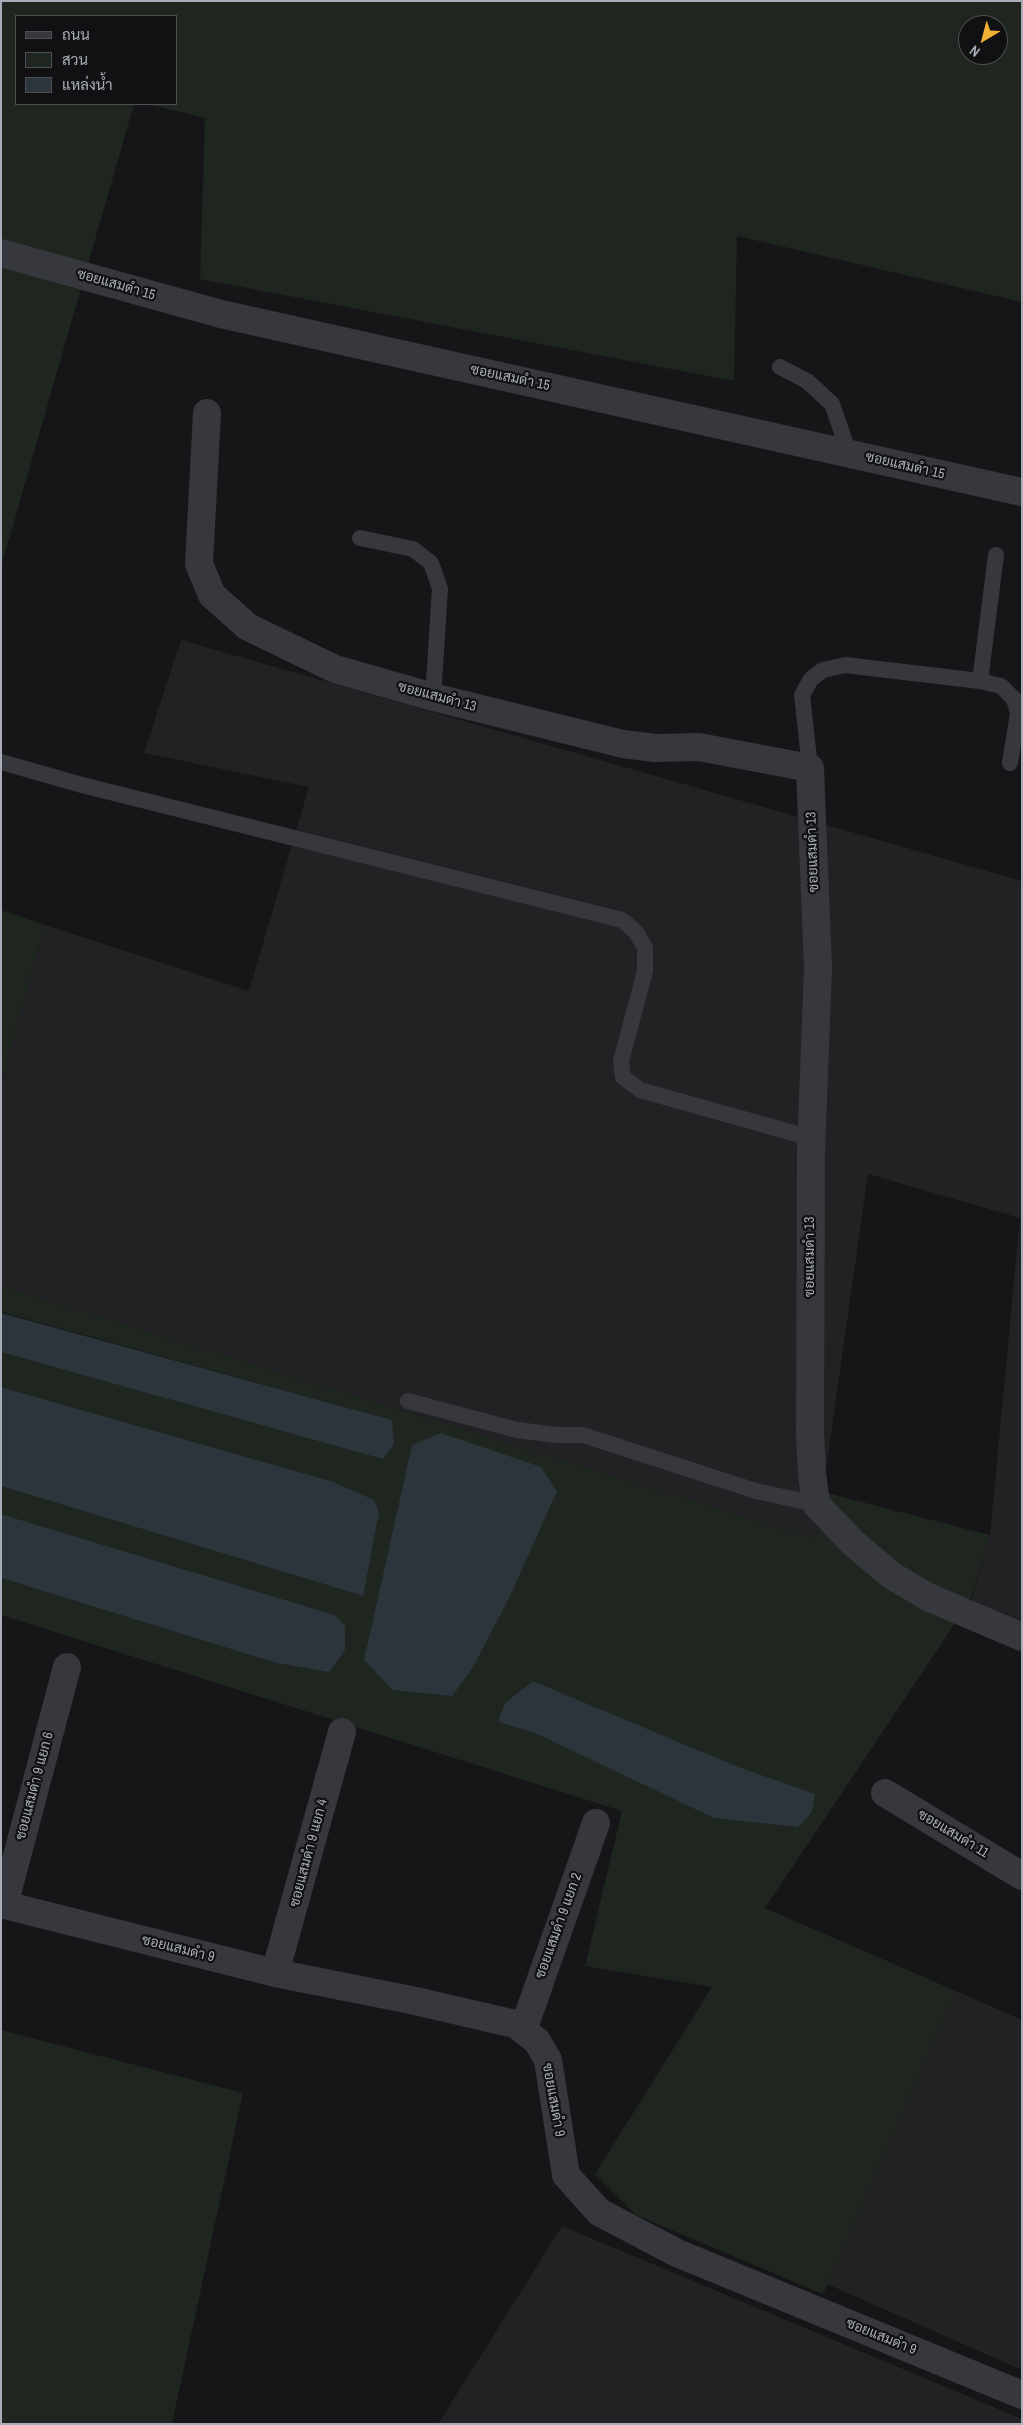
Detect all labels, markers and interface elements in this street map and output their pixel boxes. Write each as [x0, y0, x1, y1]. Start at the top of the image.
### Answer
legend [15, 15, 178, 105]
north arrow [958, 15, 1008, 65]
text: ถนน [62, 24, 90, 45]
text: N [966, 42, 983, 61]
text: สวน [62, 49, 88, 70]
text: แหล่งน้ำ [62, 74, 113, 95]
street label: ซอยแสมดำ 15 [75, 266, 157, 304]
street label: ซอยแสมดำ 15 [469, 361, 551, 395]
street label: ซอยแสมดำ 15 [864, 449, 946, 483]
street label: ซอยแสมดำ 13 [396, 678, 478, 716]
street label: ซอยแสมดำ 13 [803, 811, 823, 893]
street label: ซอยแสมดำ 13 [802, 1217, 818, 1297]
street label: ซอยแสมดำ 9 แยก 6 [12, 1730, 58, 1842]
street label: ซอยแสมดำ 9 แยก 4 [286, 1797, 332, 1909]
street label: ซอยแสมดำ 11 [914, 1806, 992, 1862]
street label: ซอยแสมดำ 9 แยก 2 [532, 1871, 586, 1981]
street label: ซอยแสมดำ 9 [140, 1932, 216, 1966]
street label: ซอยแสมดำ 9 [538, 2062, 568, 2138]
street label: ซอยแสมดำ 9 [843, 2315, 919, 2359]

